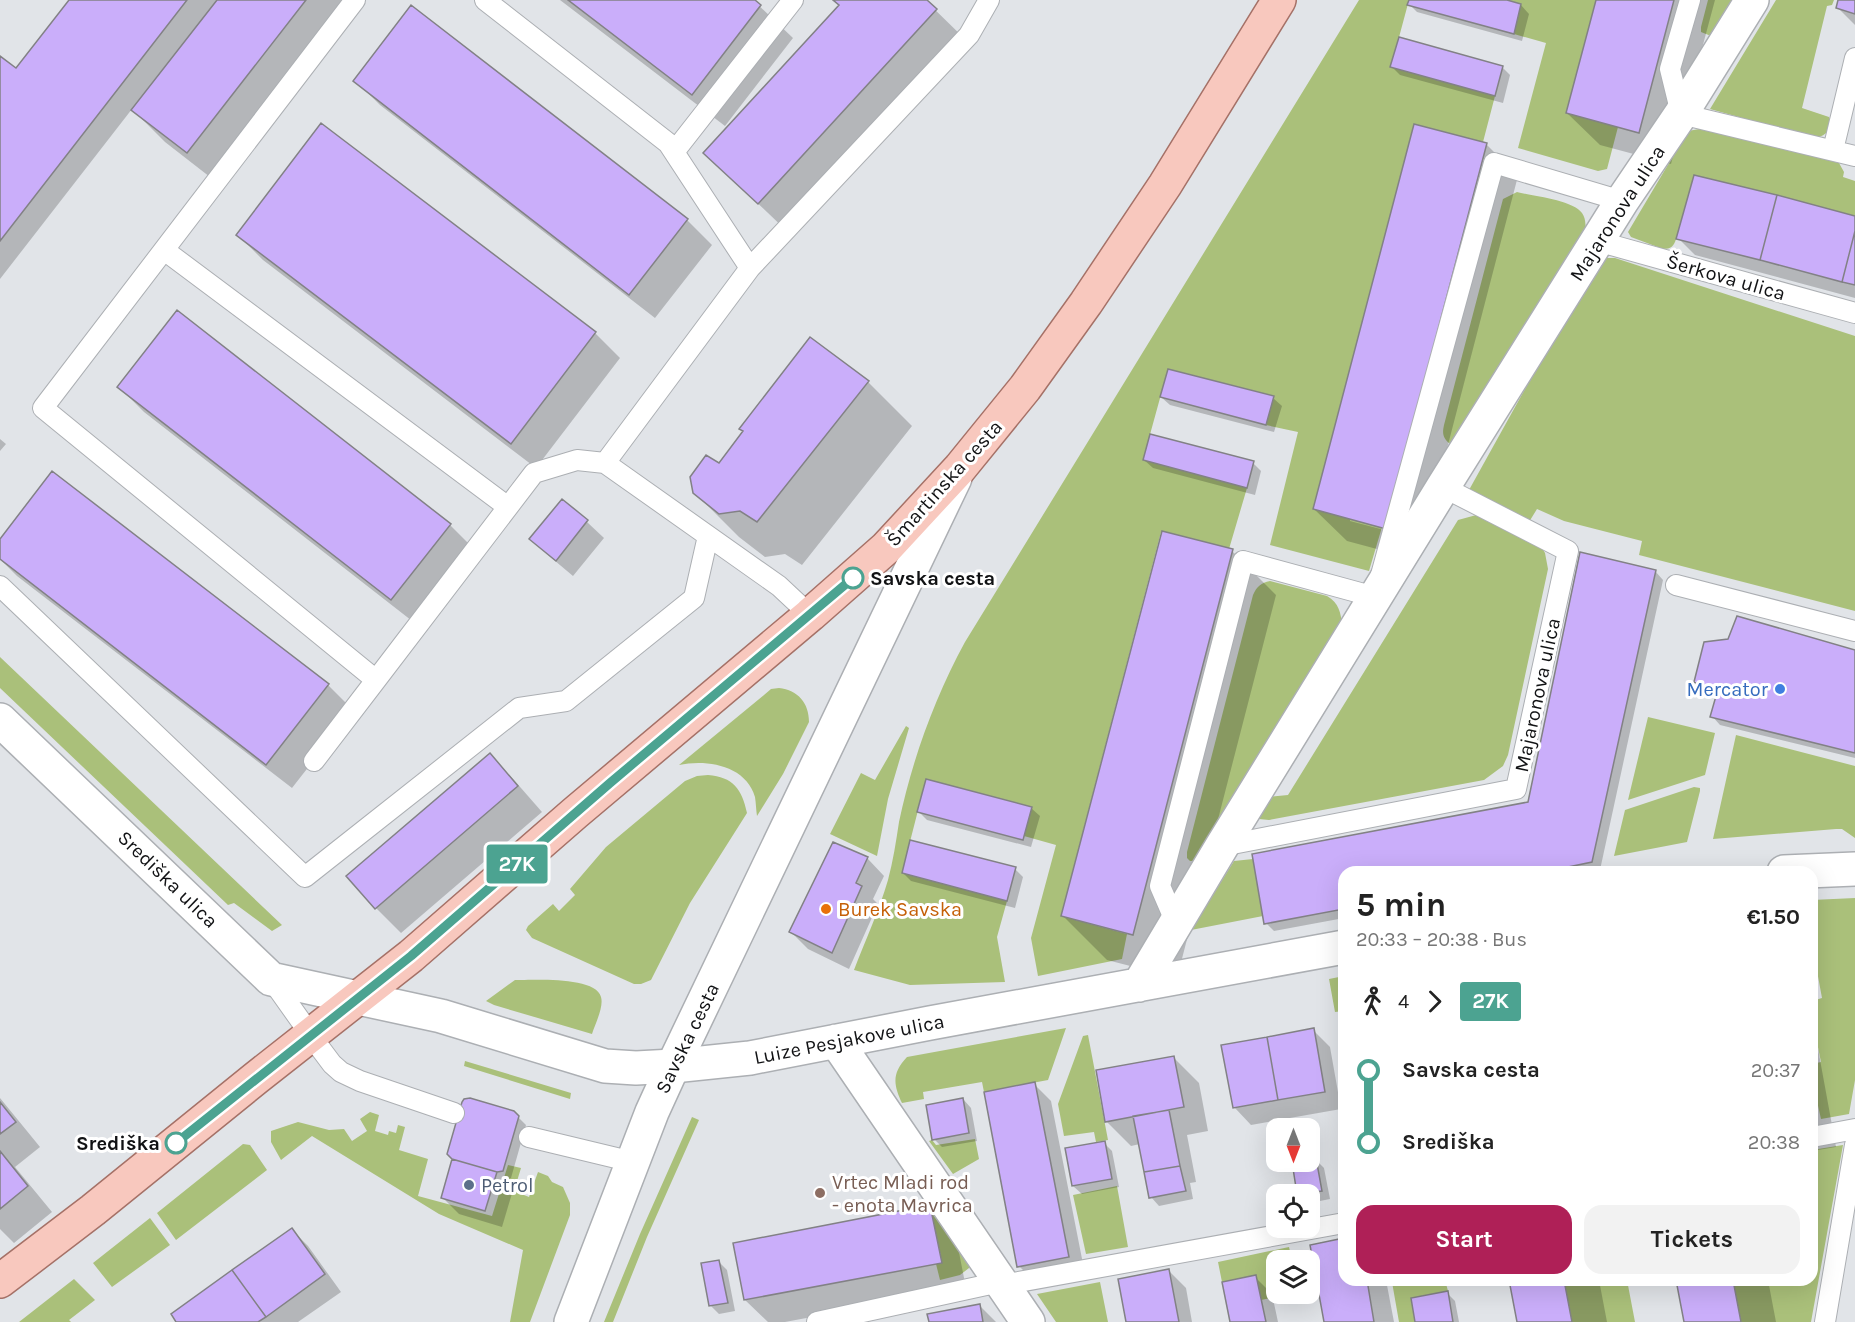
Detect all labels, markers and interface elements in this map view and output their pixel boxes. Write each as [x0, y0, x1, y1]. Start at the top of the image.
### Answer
street label: Majaronova ulica [1565, 141, 1670, 285]
street label: Šerkova ulica [1664, 249, 1788, 305]
street label: Šmartinska cesta [881, 415, 1007, 551]
marker: Savska cesta [842, 567, 864, 589]
place label: Savska cesta [870, 567, 995, 590]
street label: Majaronova ulica [1510, 616, 1565, 774]
place label: Mercator [1687, 678, 1769, 701]
marker: Mercator [1773, 682, 1787, 696]
street label: Središka ulica [113, 826, 222, 933]
line badge: 27K [482, 844, 552, 884]
text: 27K [499, 852, 535, 876]
text: 5 min [1356, 886, 1446, 924]
place label: Burek Savska [838, 898, 962, 921]
marker: Burek Savska [819, 902, 833, 916]
text: €1.50 [1747, 904, 1800, 930]
text: 20:33 – 20:38 · Bus [1356, 928, 1527, 951]
street label: Savska cesta [651, 979, 724, 1097]
icon: walk [1356, 985, 1389, 1018]
icon: forward [1418, 985, 1451, 1018]
text: 27K [1472, 989, 1509, 1013]
text: 4 [1398, 990, 1409, 1013]
street label: Luize Pesjakove ulica [752, 1010, 946, 1069]
text: Savska cesta [1402, 1057, 1540, 1083]
text: 20:37 [1751, 1059, 1800, 1082]
north arrow [1266, 1118, 1320, 1172]
map controls [1266, 1118, 1320, 1304]
text: Središka [1402, 1129, 1495, 1155]
text: 20:38 [1748, 1131, 1800, 1154]
place label: Središka [76, 1132, 160, 1155]
marker: Središka [165, 1132, 187, 1154]
place label: Vrtec Mladi rod - enota Mavrica [832, 1171, 973, 1217]
place label: Petrol [481, 1174, 534, 1197]
marker: Petrol [462, 1178, 476, 1192]
button: locate [1266, 1184, 1320, 1238]
marker: Vrtec Mladi rod - enota Mavrica [813, 1186, 827, 1200]
button: Start [1356, 1205, 1572, 1274]
button: Tickets [1584, 1205, 1800, 1274]
button: layers [1266, 1250, 1320, 1304]

